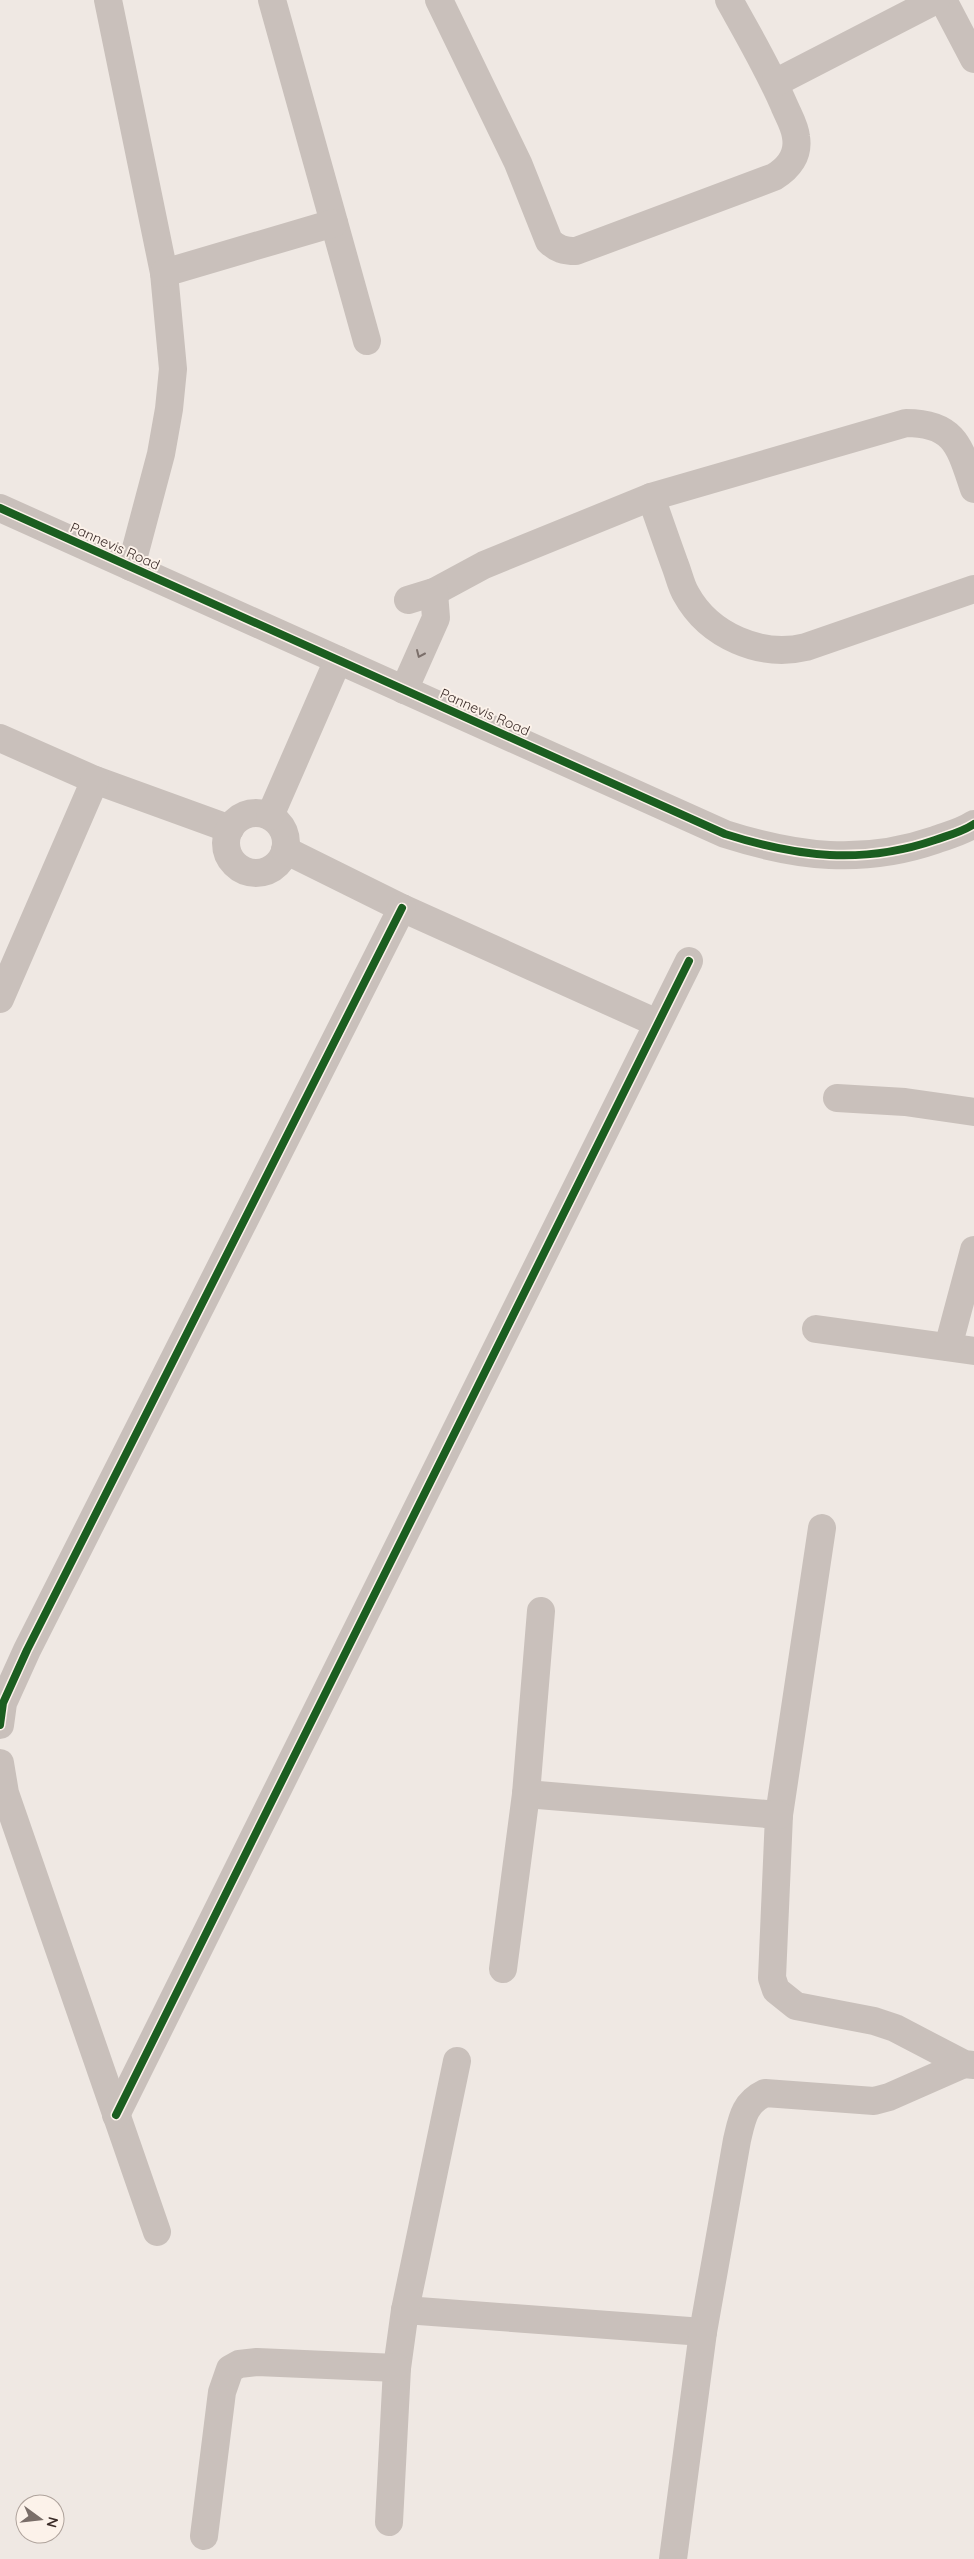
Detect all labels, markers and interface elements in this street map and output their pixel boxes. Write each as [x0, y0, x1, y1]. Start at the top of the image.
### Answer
street label: Pannevis Road [67, 518, 163, 574]
one-way arrow [415, 649, 426, 658]
street label: Pannevis Road [437, 684, 533, 740]
north arrow [15, 2494, 65, 2544]
text: N [43, 2515, 63, 2530]

